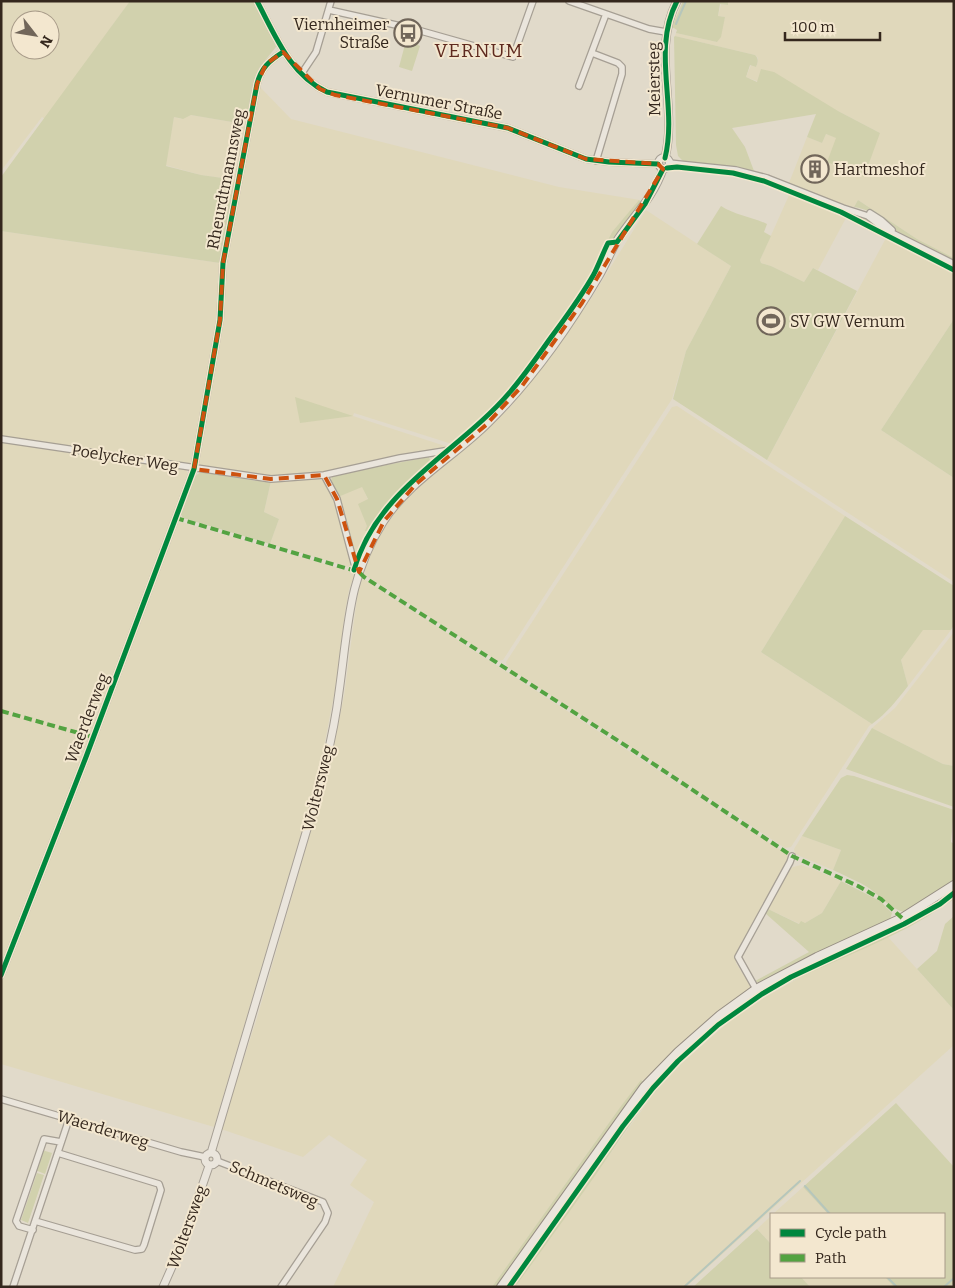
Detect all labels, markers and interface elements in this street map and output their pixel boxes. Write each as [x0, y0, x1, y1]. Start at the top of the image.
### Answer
north arrow [10, 10, 60, 60]
scale bar [785, 10, 880, 42]
place label: Viernheimer Straße [294, 15, 389, 52]
bus stop icon: Viernheimer Straße [393, 18, 423, 48]
text: 100 m [792, 18, 835, 36]
text: N [36, 32, 56, 51]
district label: VERNUM [435, 39, 523, 62]
street label: Meiersteg [644, 42, 664, 116]
street label: Vernumer Straße [374, 80, 504, 124]
street label: Rheurdtmannsweg [203, 107, 249, 251]
building icon: Hartmeshof [800, 154, 830, 184]
place label: Hartmeshof [834, 160, 926, 179]
sports icon: SV GW Vernum [756, 306, 786, 336]
place label: SV GW Vernum [790, 312, 905, 331]
street label: Poelycker Weg [70, 440, 180, 476]
street label: Waerderweg [61, 670, 113, 766]
street label: Woltersweg [298, 743, 338, 833]
street label: Waerderweg [55, 1106, 151, 1152]
street label: Schmetsweg [227, 1157, 321, 1211]
street label: Woltersweg [163, 1182, 211, 1272]
legend [770, 1213, 945, 1278]
text: Cycle path [815, 1224, 887, 1242]
text: Path [815, 1249, 847, 1267]

